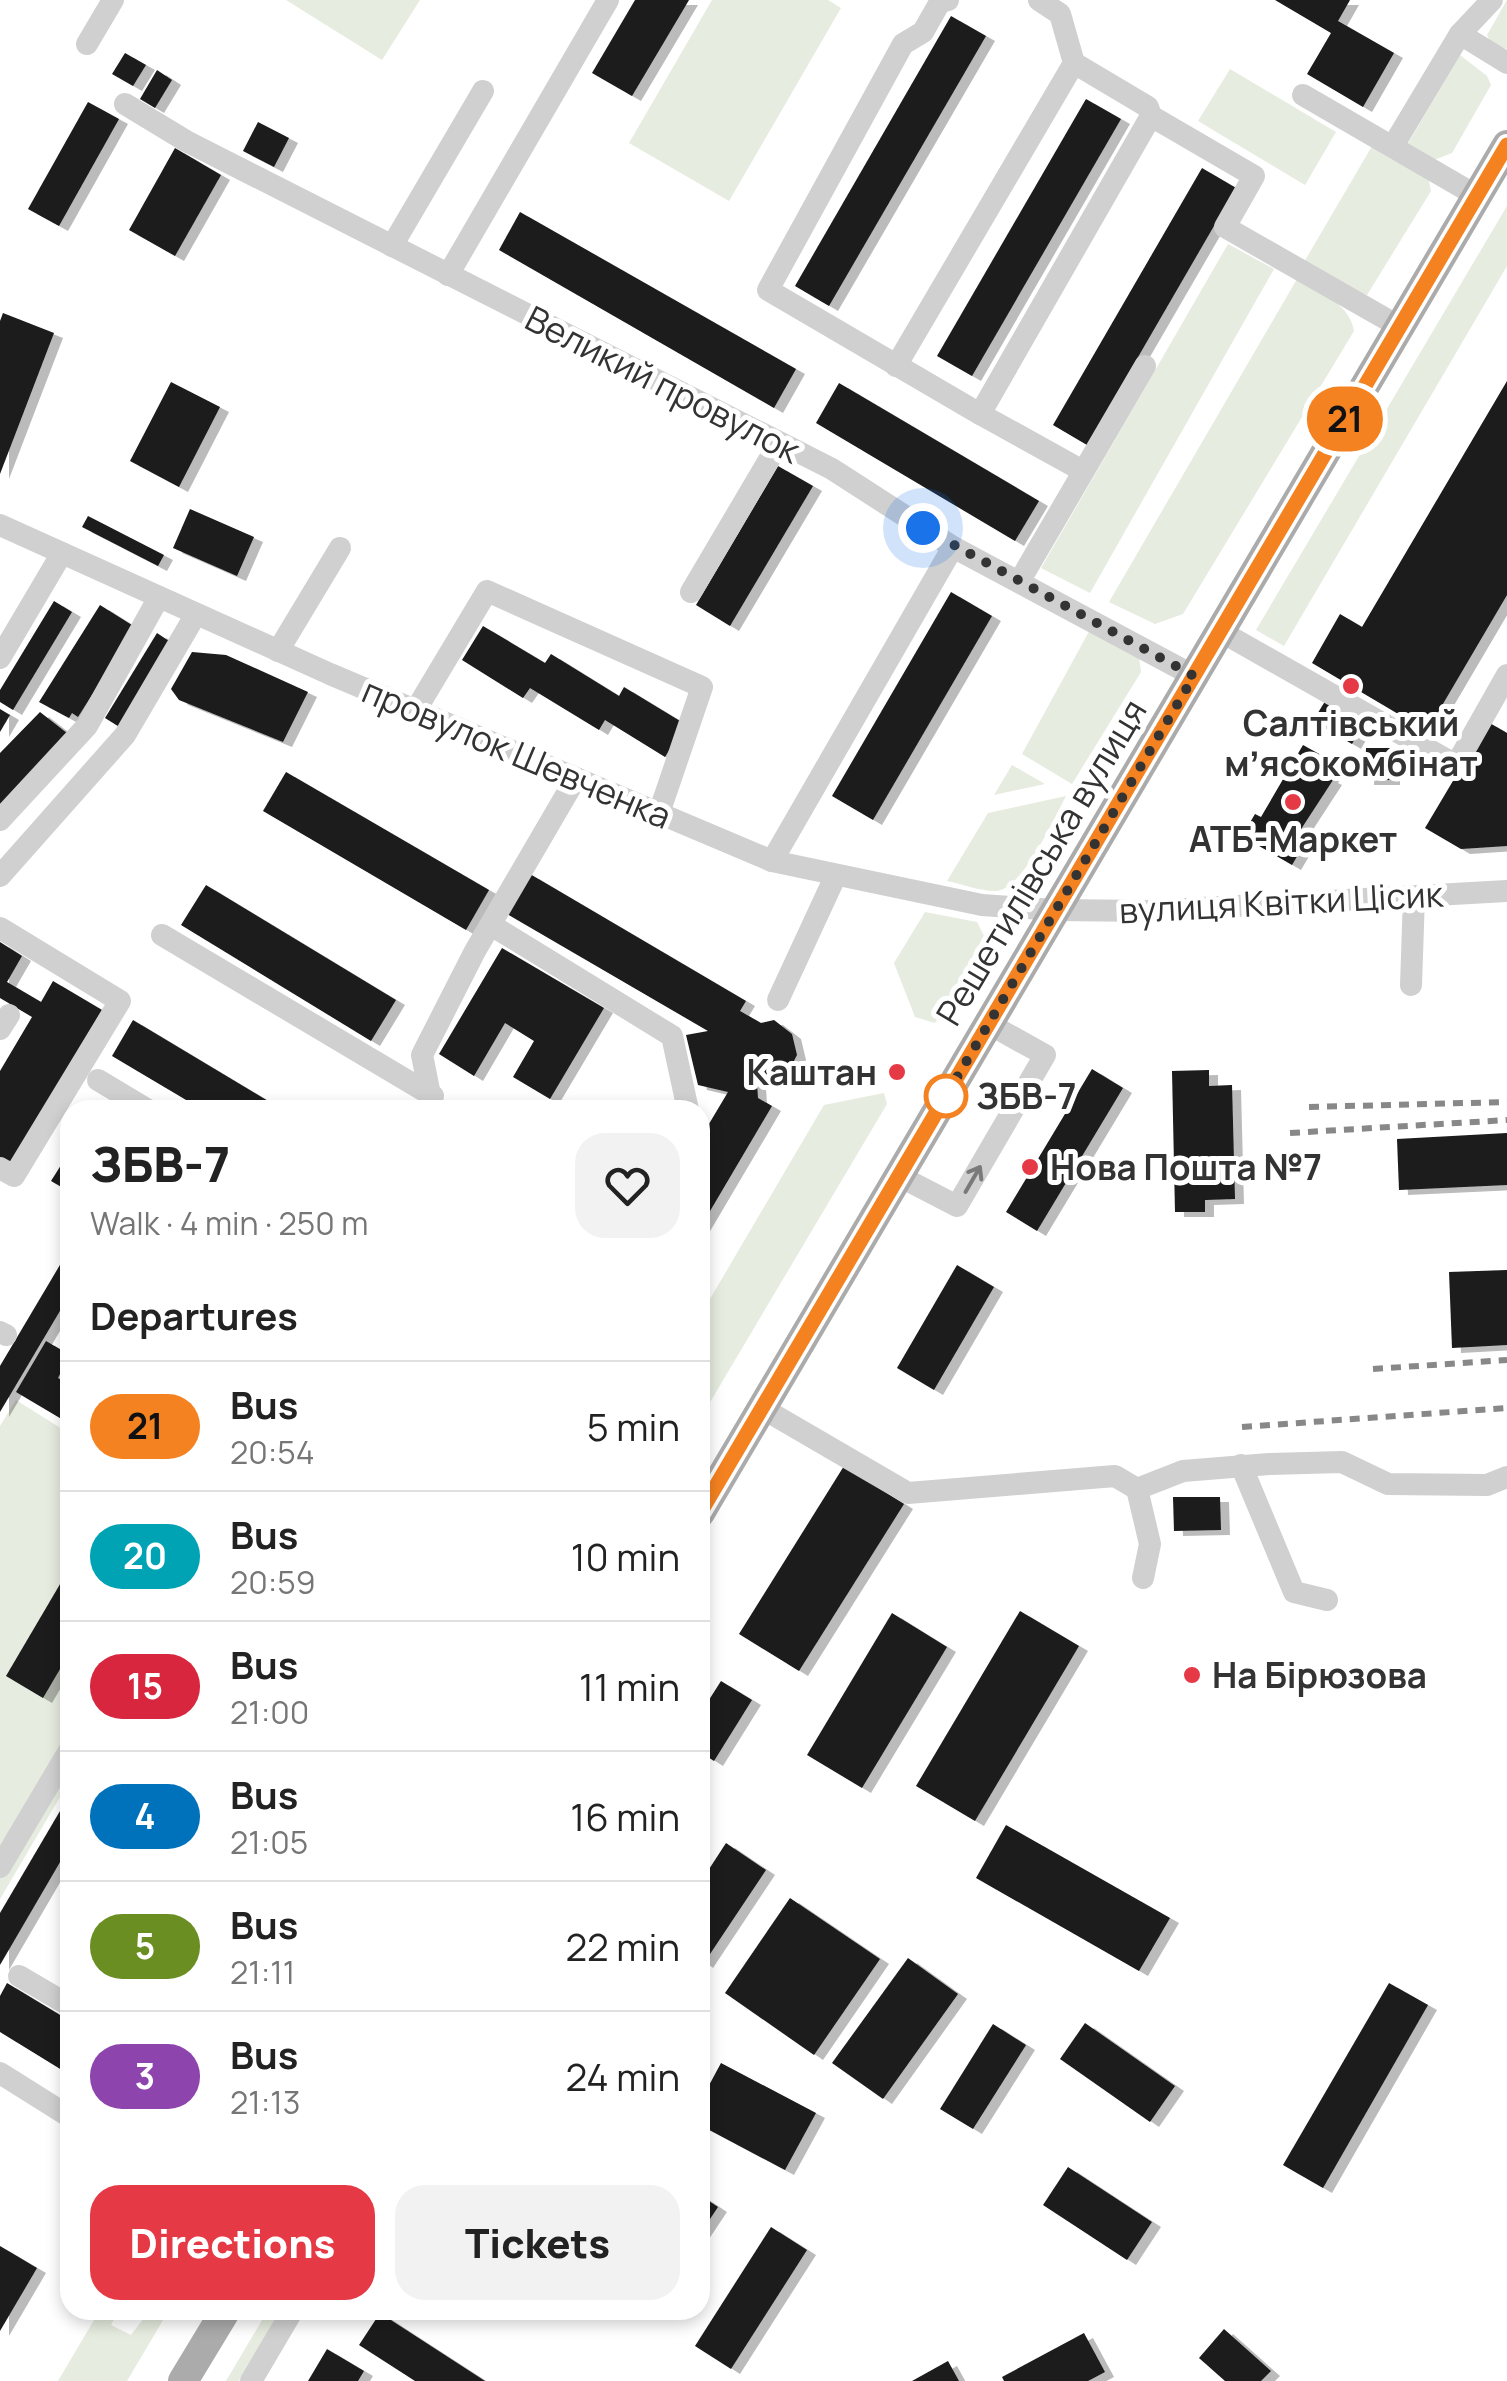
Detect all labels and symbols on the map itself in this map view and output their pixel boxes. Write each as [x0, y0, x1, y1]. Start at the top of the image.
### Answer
street label: Великий провулок [517, 294, 810, 475]
line badge: 21 [1300, 386, 1390, 452]
your location [898, 503, 948, 553]
street label: провулок Шевченка [355, 666, 679, 840]
marker: Салтівський мʼясокомбінат [1340, 675, 1362, 697]
street label: Решетилівська вулиця [925, 690, 1157, 1034]
place label: Салтівський мʼясокомбінат [1224, 699, 1478, 787]
marker: АТБ-Маркет [1282, 791, 1304, 813]
place label: АТБ-Маркет [1189, 815, 1397, 863]
street label: вулиця Квітки Цісик [1118, 869, 1446, 934]
place label: Каштан [746, 1048, 877, 1096]
marker: Каштан [886, 1061, 908, 1083]
place label: ЗБВ-7 [976, 1072, 1077, 1120]
marker: ЗБВ-7 [925, 1075, 967, 1117]
place label: Нова Пошта №7 [1050, 1143, 1322, 1191]
marker: Нова Пошта №7 [1019, 1156, 1041, 1178]
one-way arrow [963, 1165, 983, 1194]
place label: На Бірюзова [1212, 1651, 1427, 1699]
marker: На Бірюзова [1181, 1664, 1203, 1686]

